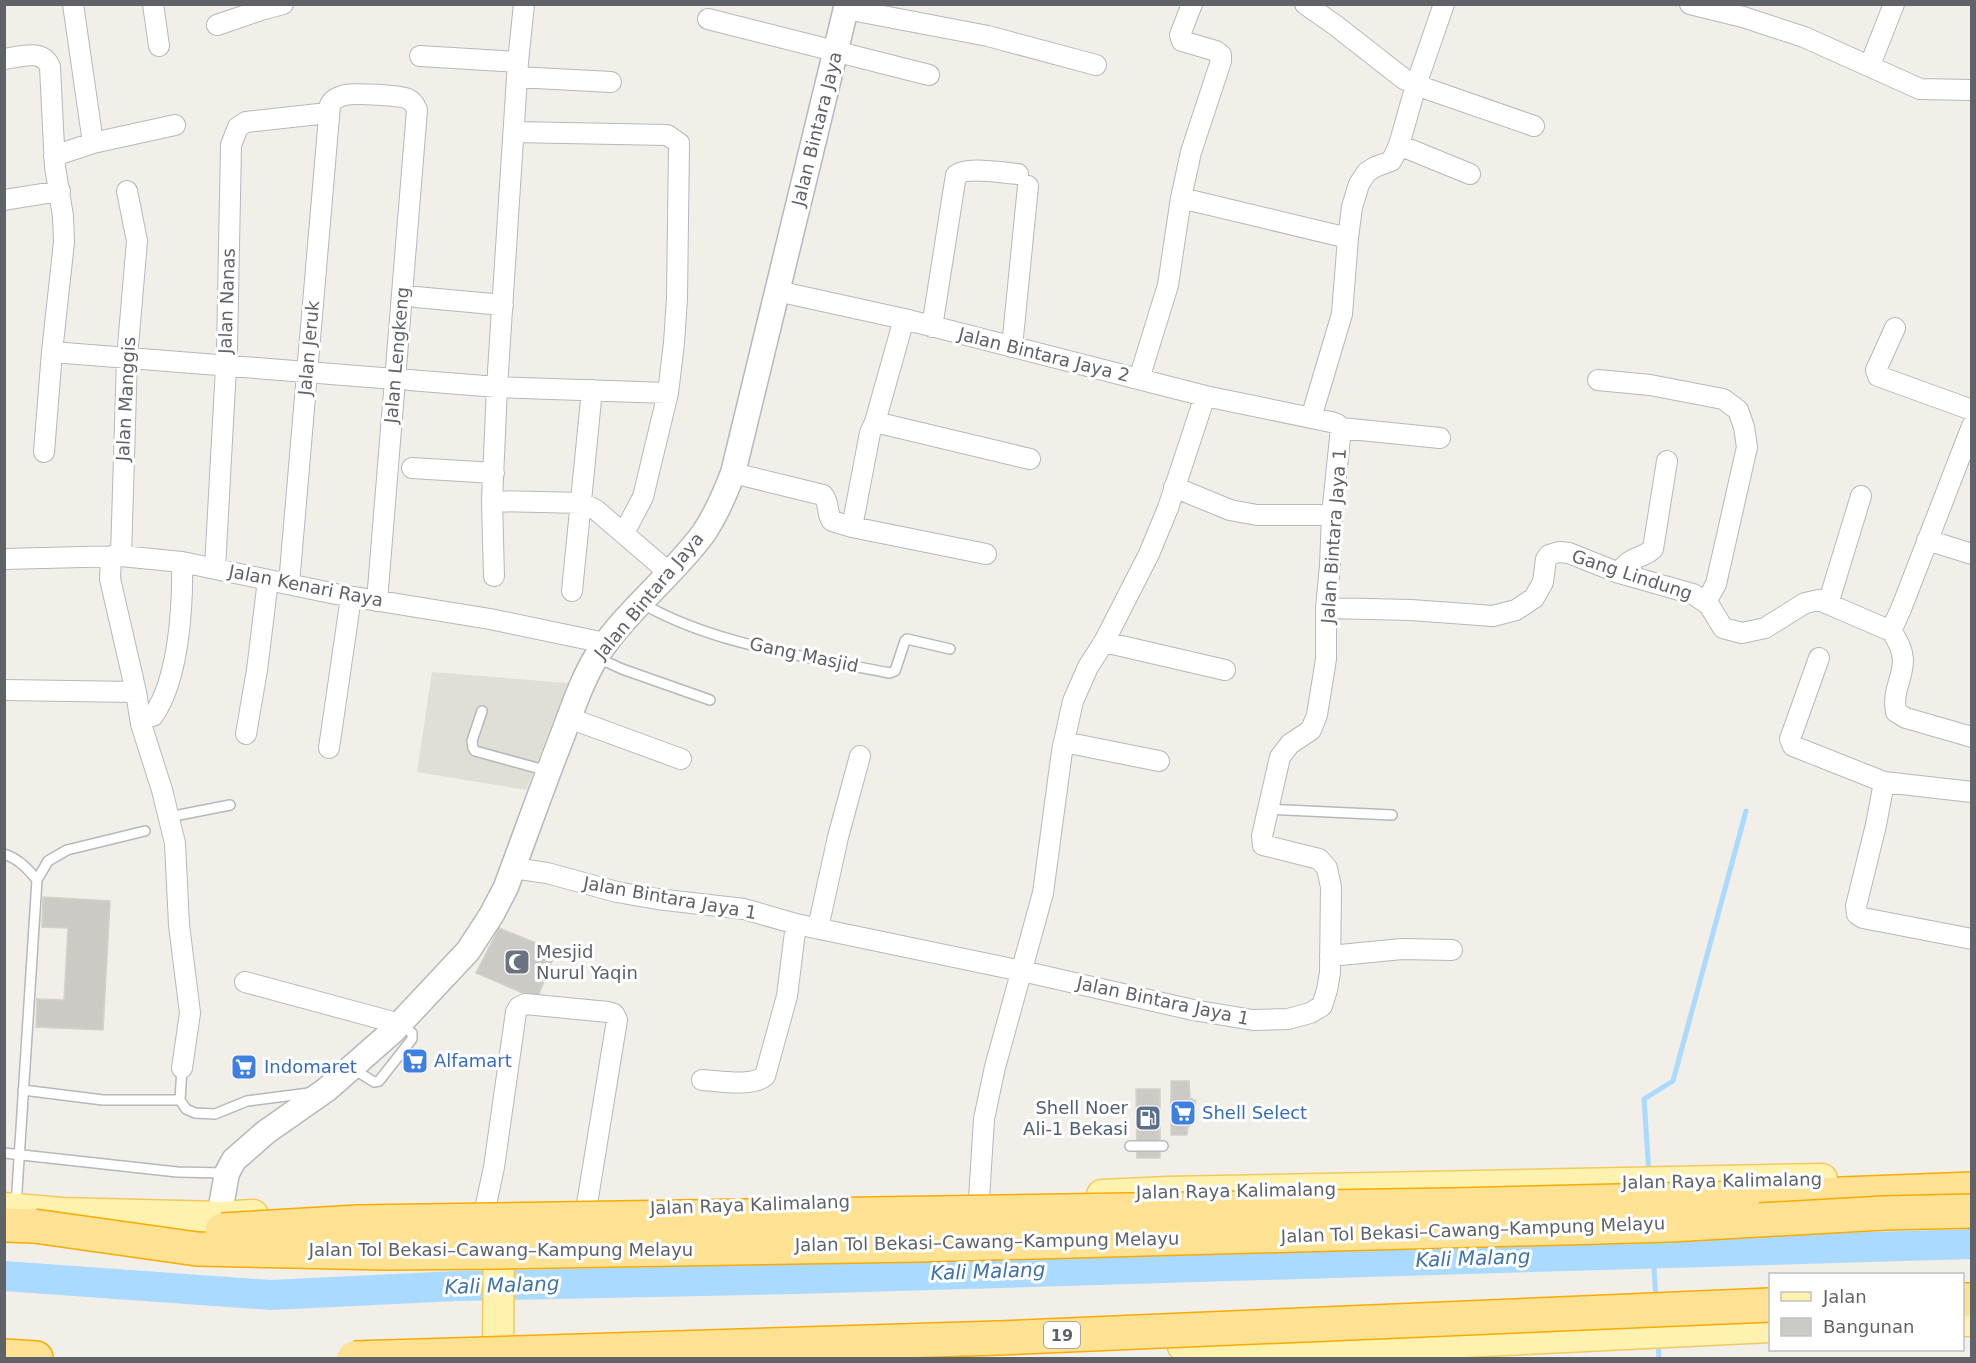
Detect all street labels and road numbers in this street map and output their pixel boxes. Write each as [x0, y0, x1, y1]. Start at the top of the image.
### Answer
street label: Jalan Bintara Jaya [787, 49, 846, 209]
street label: Jalan Nanas [214, 248, 239, 355]
street label: Jalan Lengkeng [380, 286, 413, 425]
street label: Jalan Jeruk [294, 299, 323, 397]
street label: Jalan Bintara Jaya 2 [955, 323, 1132, 386]
street label: Jalan Manggis [112, 336, 139, 463]
street label: Jalan Bintara Jaya 1 [1317, 448, 1350, 625]
street label: Jalan Bintara Jaya [589, 528, 708, 664]
street label: Gang Lindung [1569, 545, 1695, 604]
street label: Jalan Kenari Raya [226, 560, 385, 611]
street label: Gang Masjid [748, 633, 861, 676]
street label: Jalan Bintara Jaya 1 [581, 872, 758, 923]
street label: Jalan Bintara Jaya 1 [1074, 972, 1251, 1029]
street label: Jalan Raya Kalimalang [1621, 1168, 1822, 1193]
street label: Jalan Raya Kalimalang [1135, 1178, 1336, 1203]
street label: Jalan Raya Kalimalang [649, 1191, 850, 1219]
street label: Jalan Tol Bekasi–Cawang–Kampung Melayu [1280, 1212, 1665, 1247]
street label: Jalan Tol Bekasi–Cawang–Kampung Melayu [794, 1228, 1179, 1255]
street label: Jalan Tol Bekasi–Cawang–Kampung Melayu [308, 1239, 693, 1260]
road number: 19 [1044, 1322, 1080, 1348]

